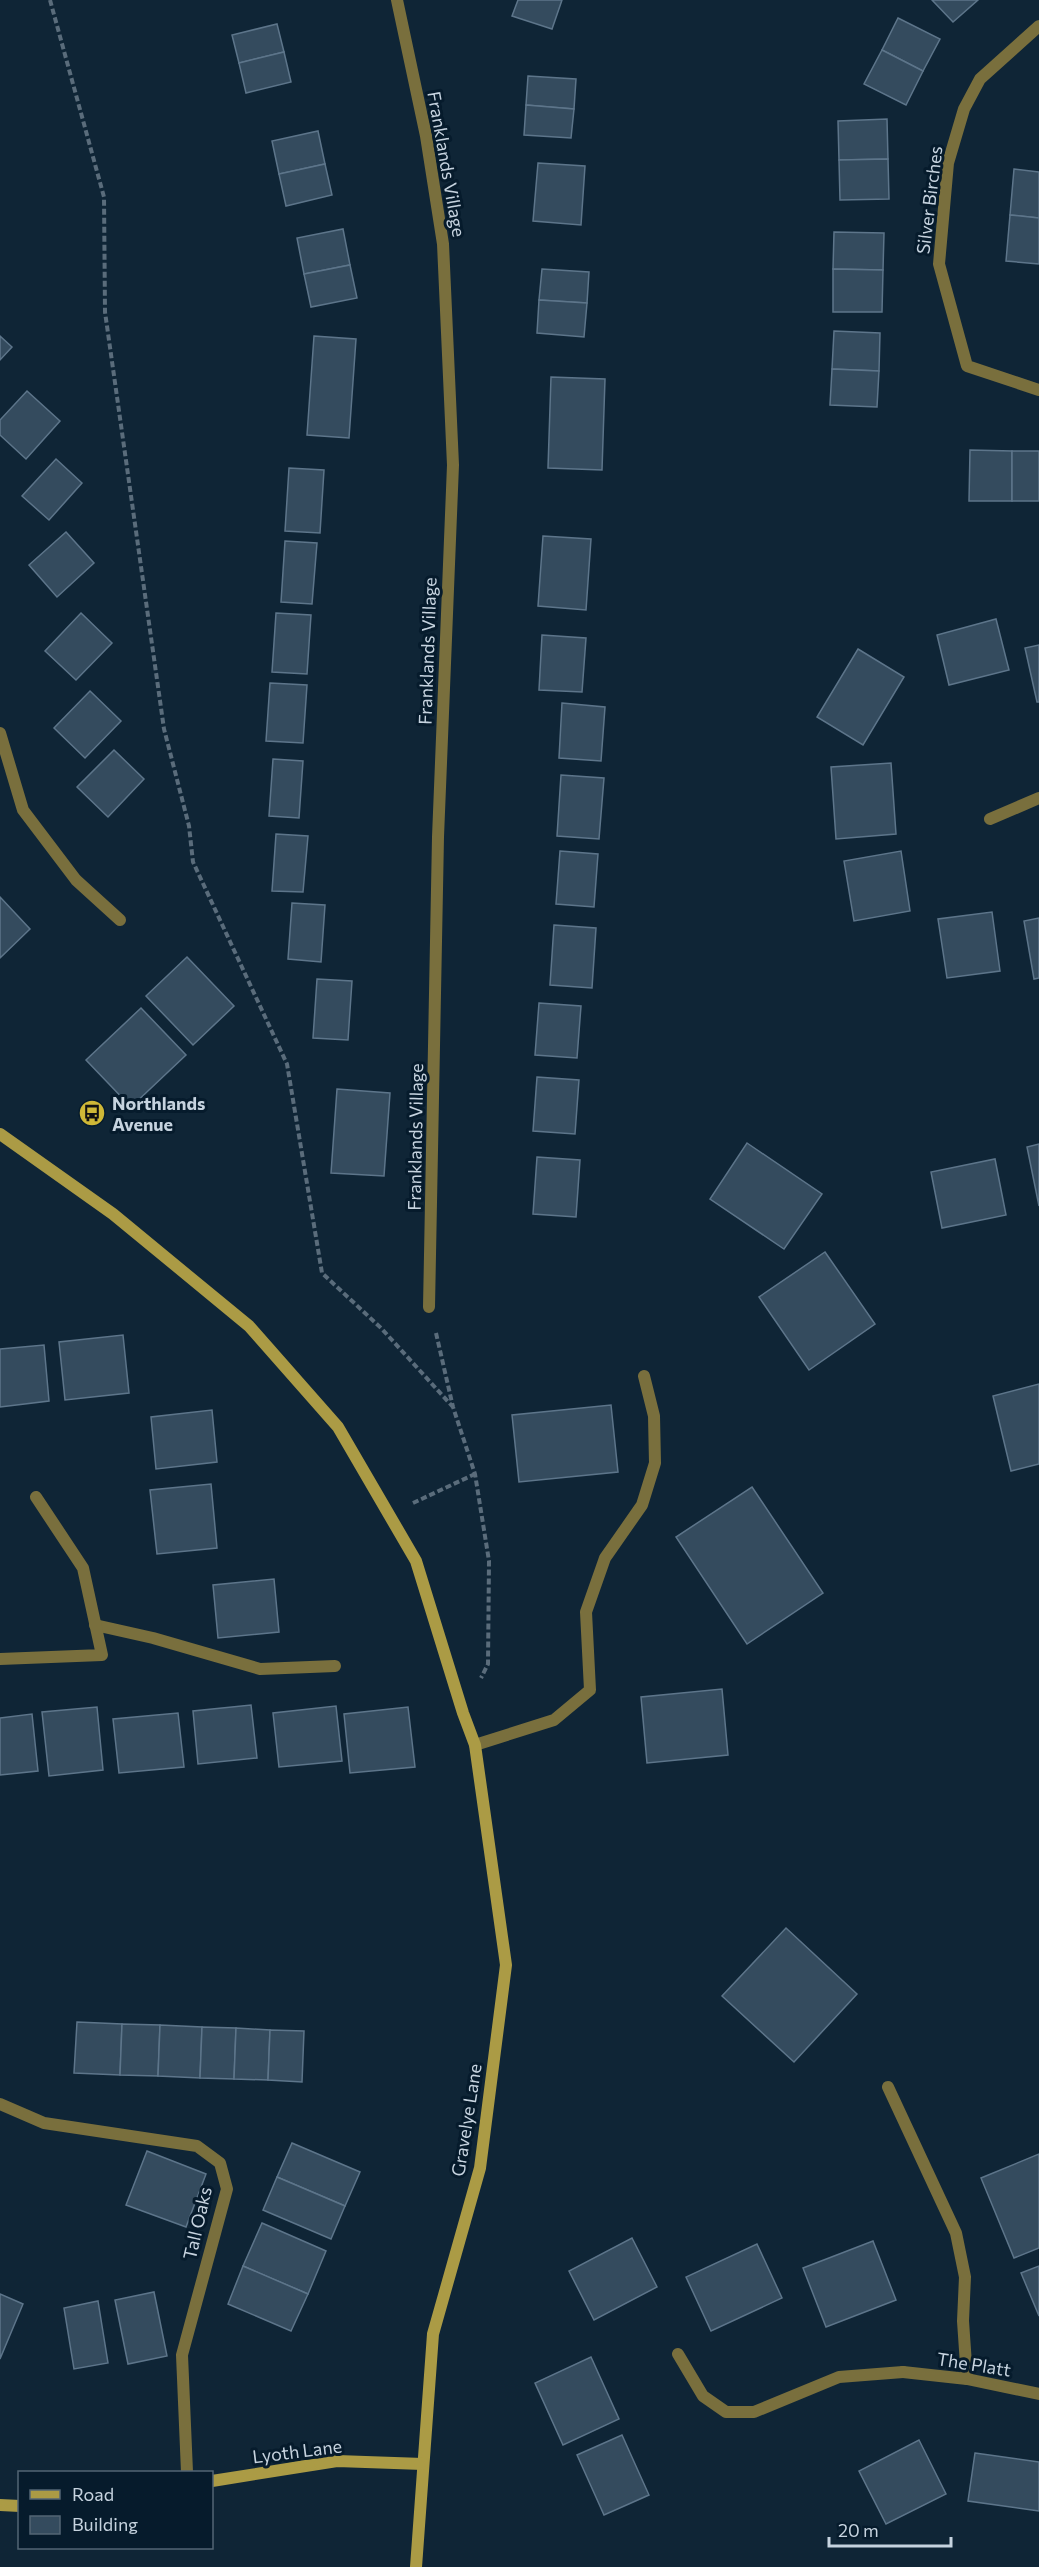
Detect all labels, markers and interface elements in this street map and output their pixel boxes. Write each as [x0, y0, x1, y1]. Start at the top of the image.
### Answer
street label: Franklands Village [423, 89, 471, 239]
street label: Silver Birches [911, 145, 947, 255]
street label: Franklands Village [413, 577, 441, 725]
street label: Franklands Village [403, 1063, 427, 1211]
place label: Northlands Avenue [112, 1092, 205, 1135]
bus stop icon: Northlands Avenue [77, 1098, 107, 1128]
street label: Gravelye Lane [446, 2062, 486, 2178]
street label: Tall Oaks [178, 2184, 216, 2262]
street label: The Platt [935, 2347, 1013, 2381]
street label: Lyoth Lane [251, 2435, 343, 2467]
legend [18, 2471, 213, 2549]
text: Road [72, 2483, 114, 2505]
scale bar [829, 2510, 950, 2548]
text: Building [72, 2513, 138, 2535]
text: 20 m [838, 2519, 879, 2541]

